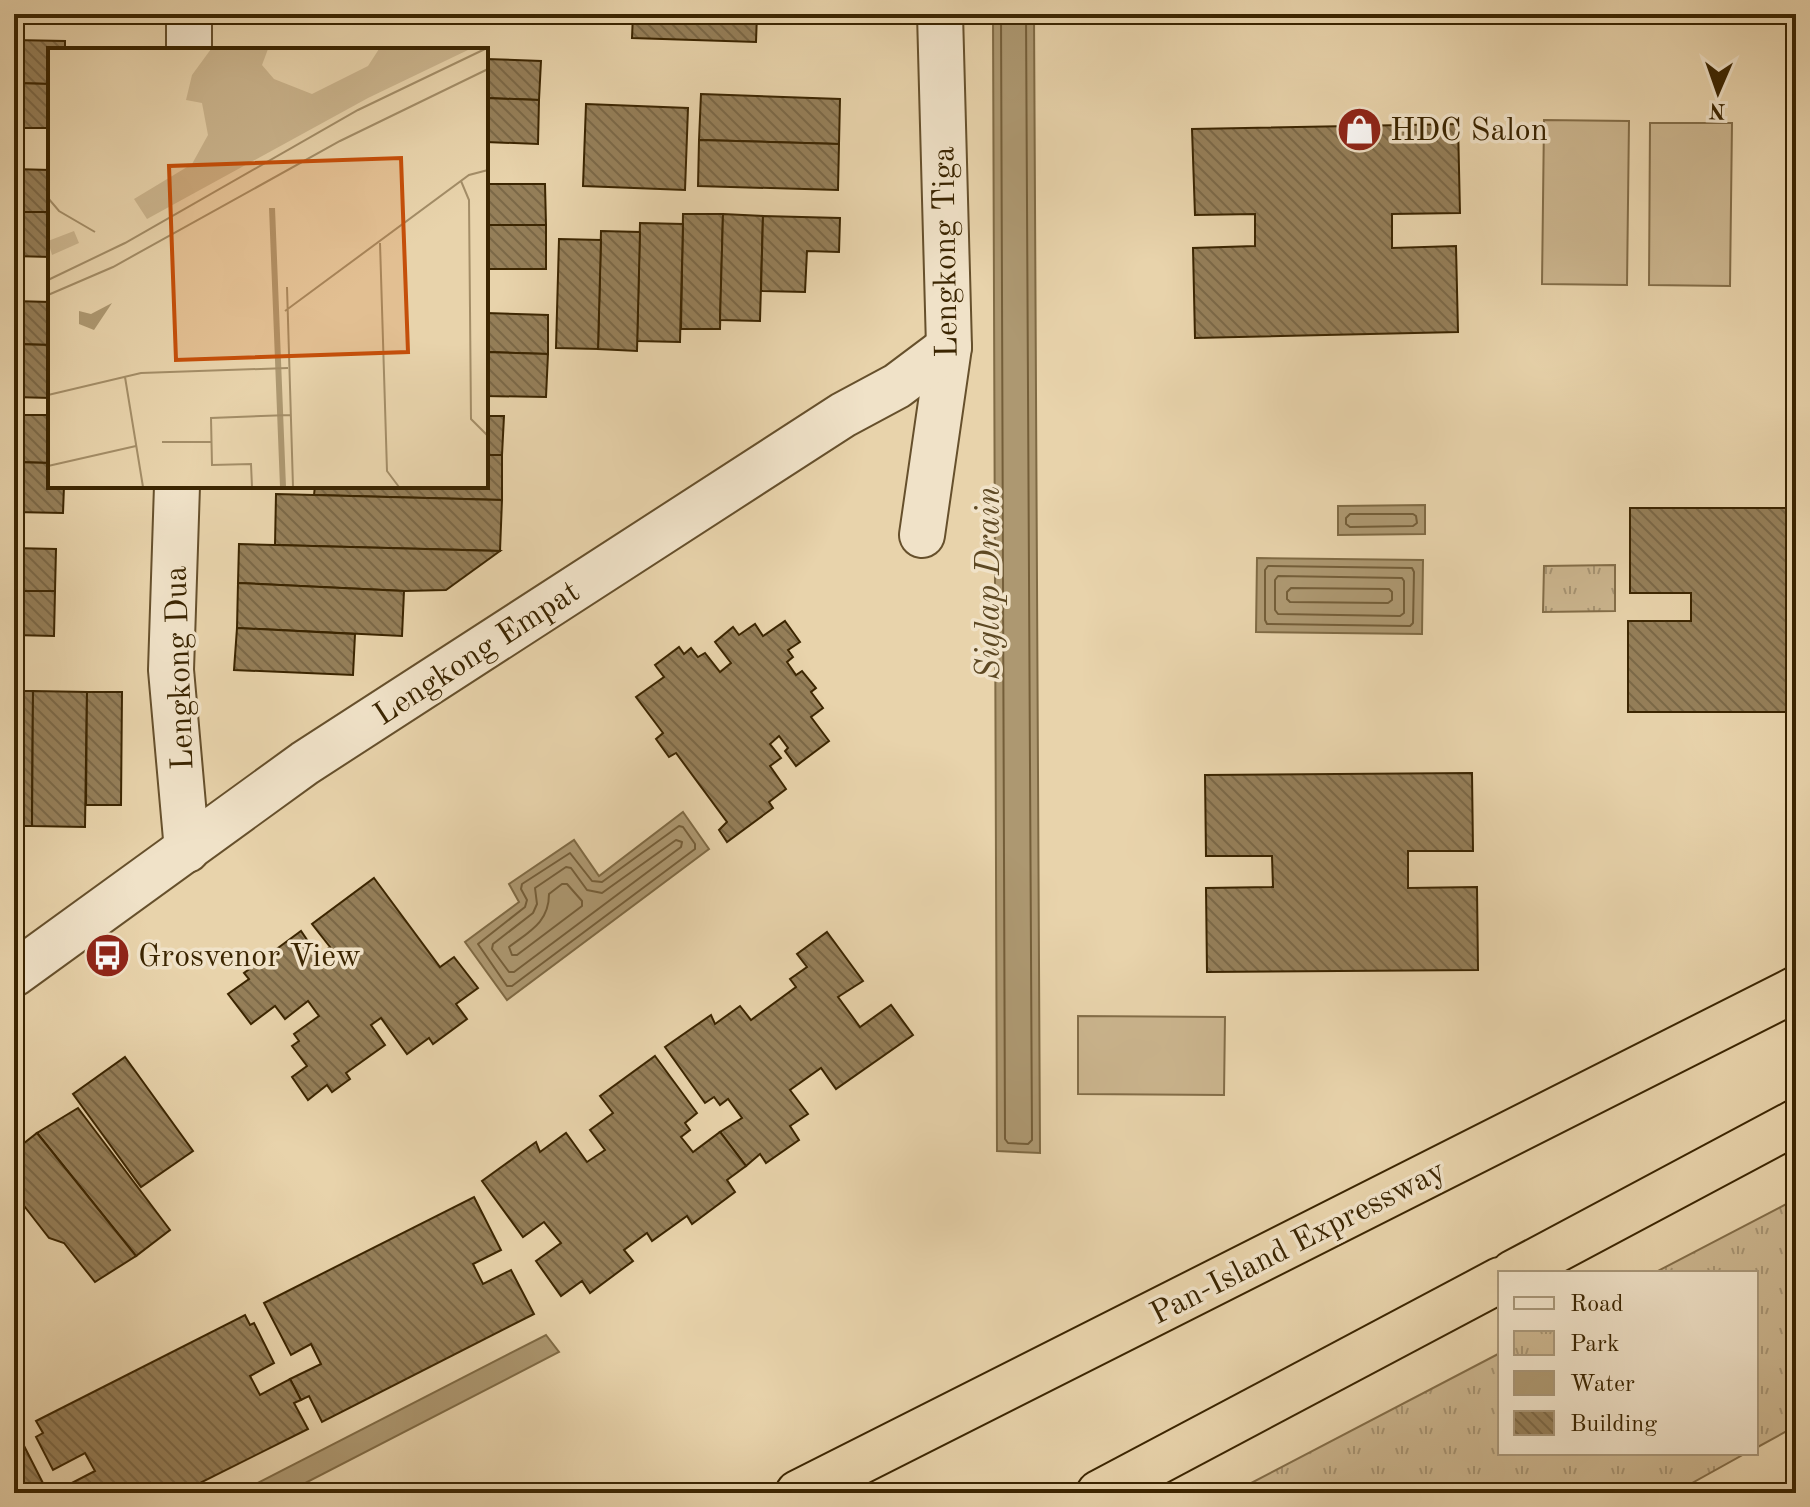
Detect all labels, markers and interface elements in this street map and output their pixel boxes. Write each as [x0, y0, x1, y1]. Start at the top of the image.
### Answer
inset map [48, 48, 488, 488]
north arrow [1678, 52, 1758, 132]
text: N [1708, 99, 1726, 121]
shop icon: HDC Salon [1335, 105, 1383, 153]
place label: HDC Salon [1390, 116, 1548, 148]
street label: Lengkong Tiga [929, 146, 965, 358]
water label: Siglap Drain [973, 486, 1007, 680]
street label: Lengkong Dua [161, 565, 201, 771]
street label: Lengkong Empat [369, 576, 586, 733]
bus stop icon: Grosvenor View [83, 931, 131, 979]
place label: Grosvenor View [138, 942, 361, 974]
street label: Pan-Island Expressway [1146, 1155, 1451, 1332]
legend [1498, 1271, 1758, 1455]
text: Road [1570, 1293, 1623, 1317]
text: Park [1570, 1333, 1619, 1357]
text: Water [1570, 1373, 1635, 1397]
text: Building [1570, 1413, 1657, 1437]

